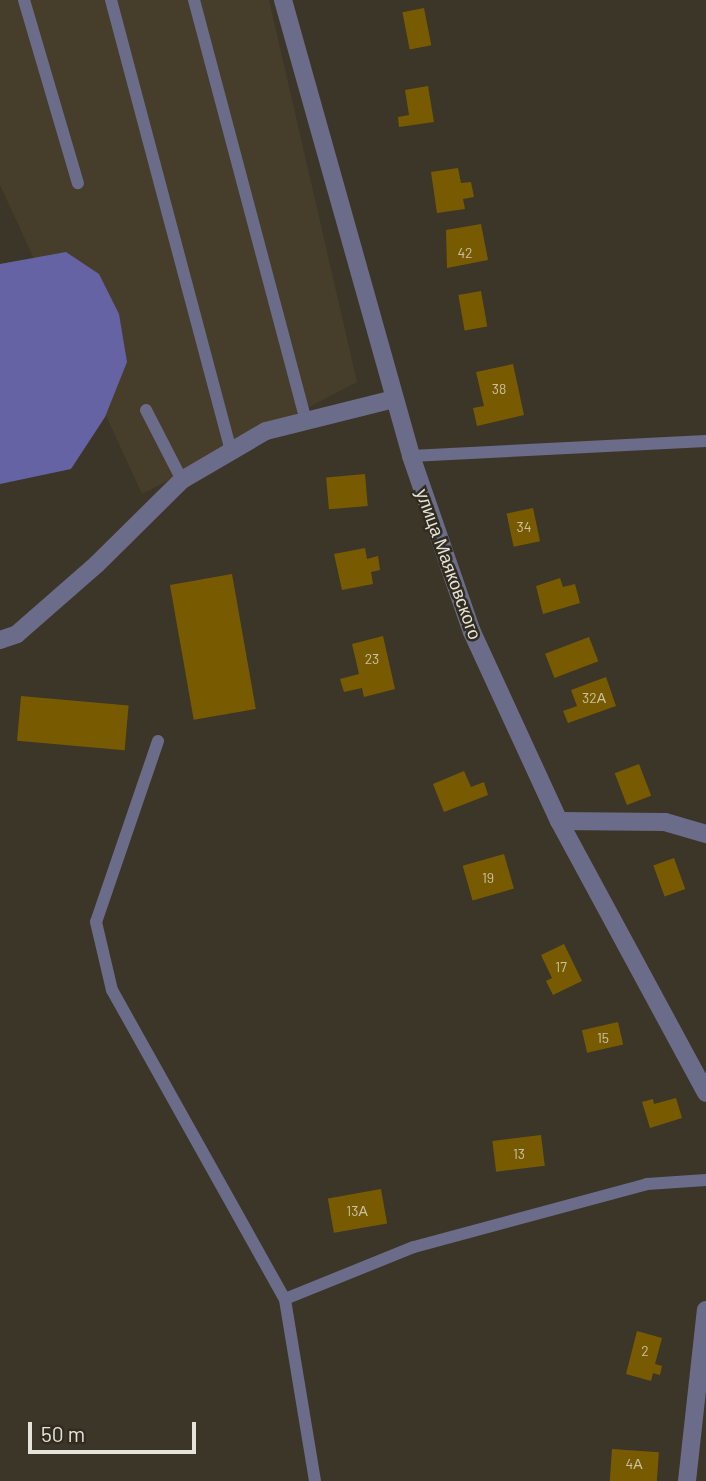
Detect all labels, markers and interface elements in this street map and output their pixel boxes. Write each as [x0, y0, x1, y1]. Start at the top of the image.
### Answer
house number: 42 [457, 245, 473, 261]
house number: 38 [492, 381, 506, 397]
street label: улица Маяковского [412, 486, 486, 642]
house number: 34 [517, 519, 531, 535]
house number: 23 [365, 651, 379, 667]
house number: 32А [582, 690, 606, 706]
house number: 19 [482, 870, 494, 886]
house number: 17 [555, 959, 567, 975]
house number: 15 [597, 1030, 609, 1046]
house number: 13 [513, 1146, 525, 1162]
house number: 13А [346, 1203, 368, 1219]
house number: 2 [641, 1343, 649, 1359]
scale bar [32, 1408, 200, 1452]
text: 50 m [41, 1421, 85, 1446]
house number: 4А [625, 1456, 643, 1472]

